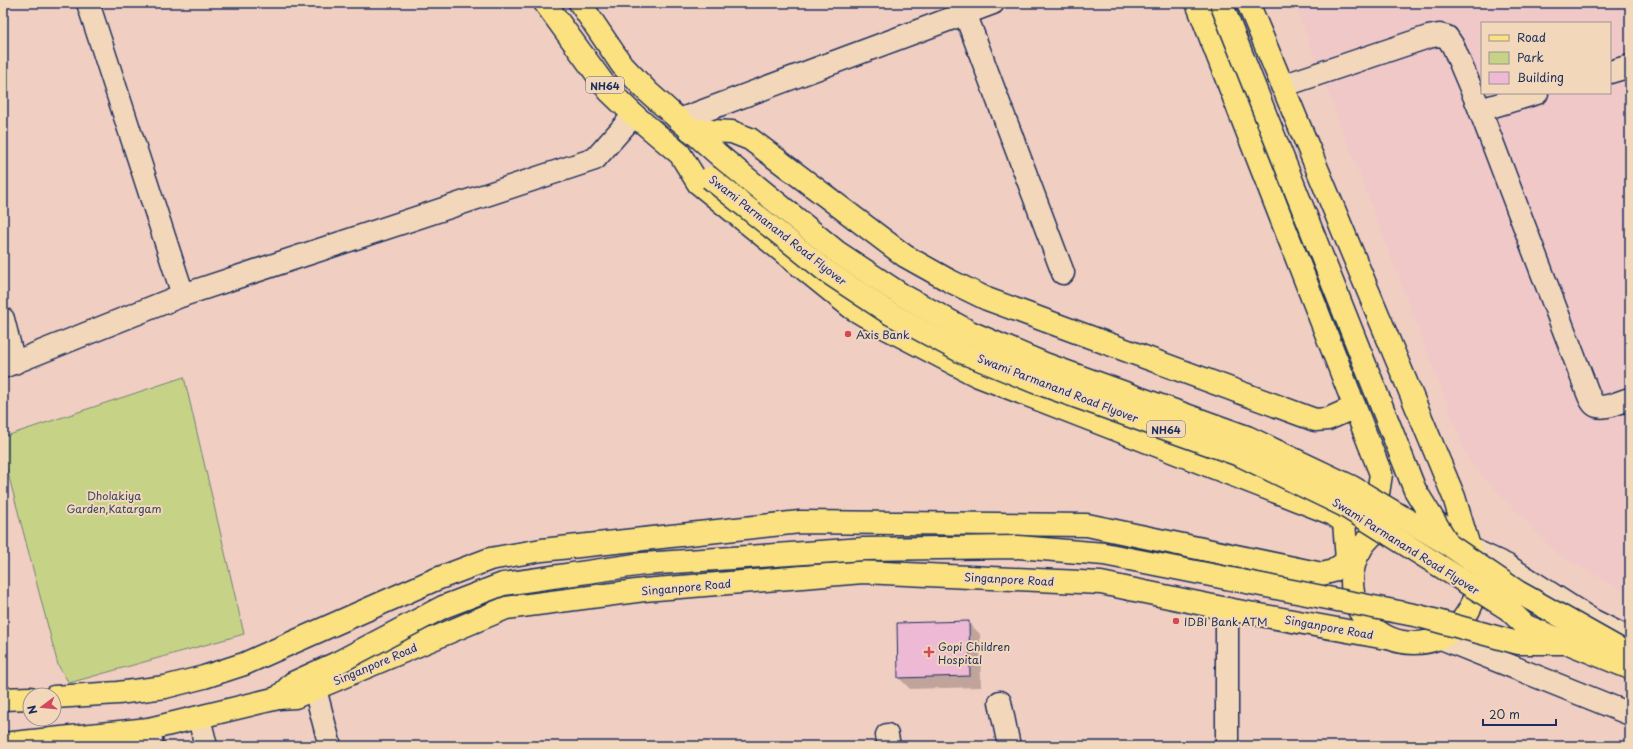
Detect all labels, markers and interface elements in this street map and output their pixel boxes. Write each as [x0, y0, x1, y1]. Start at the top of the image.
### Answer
legend [1481, 22, 1611, 94]
text: Road [1517, 28, 1546, 46]
text: Park [1517, 48, 1544, 66]
text: Building [1517, 68, 1564, 86]
road number: NH64 [586, 77, 624, 93]
street label: Swami Parmanand Road Flyover [705, 171, 851, 289]
place label: Axis Bank [856, 326, 910, 343]
marker: Axis Bank [843, 329, 853, 339]
street label: Swami Parmanand Road Flyover [975, 349, 1141, 427]
road number: NH64 [1147, 421, 1185, 437]
park label: Dholakiya Garden,Katargam [67, 487, 161, 517]
street label: Swami Parmanand Road Flyover [1329, 494, 1483, 598]
street label: Singanpore Road [964, 568, 1054, 590]
street label: Singanpore Road [640, 575, 732, 599]
street label: Singanpore Road [1283, 611, 1375, 643]
place label: IDBI Bank ATM [1184, 613, 1268, 630]
marker: IDBI Bank ATM [1171, 616, 1181, 626]
place label: Gopi Children Hospital [938, 638, 1010, 668]
street label: Singanpore Road [330, 639, 420, 689]
marker: Gopi Children Hospital [923, 646, 935, 658]
north arrow [22, 687, 62, 727]
scale bar [1483, 701, 1556, 727]
text: N [22, 703, 41, 716]
text: 20 m [1489, 705, 1520, 723]

